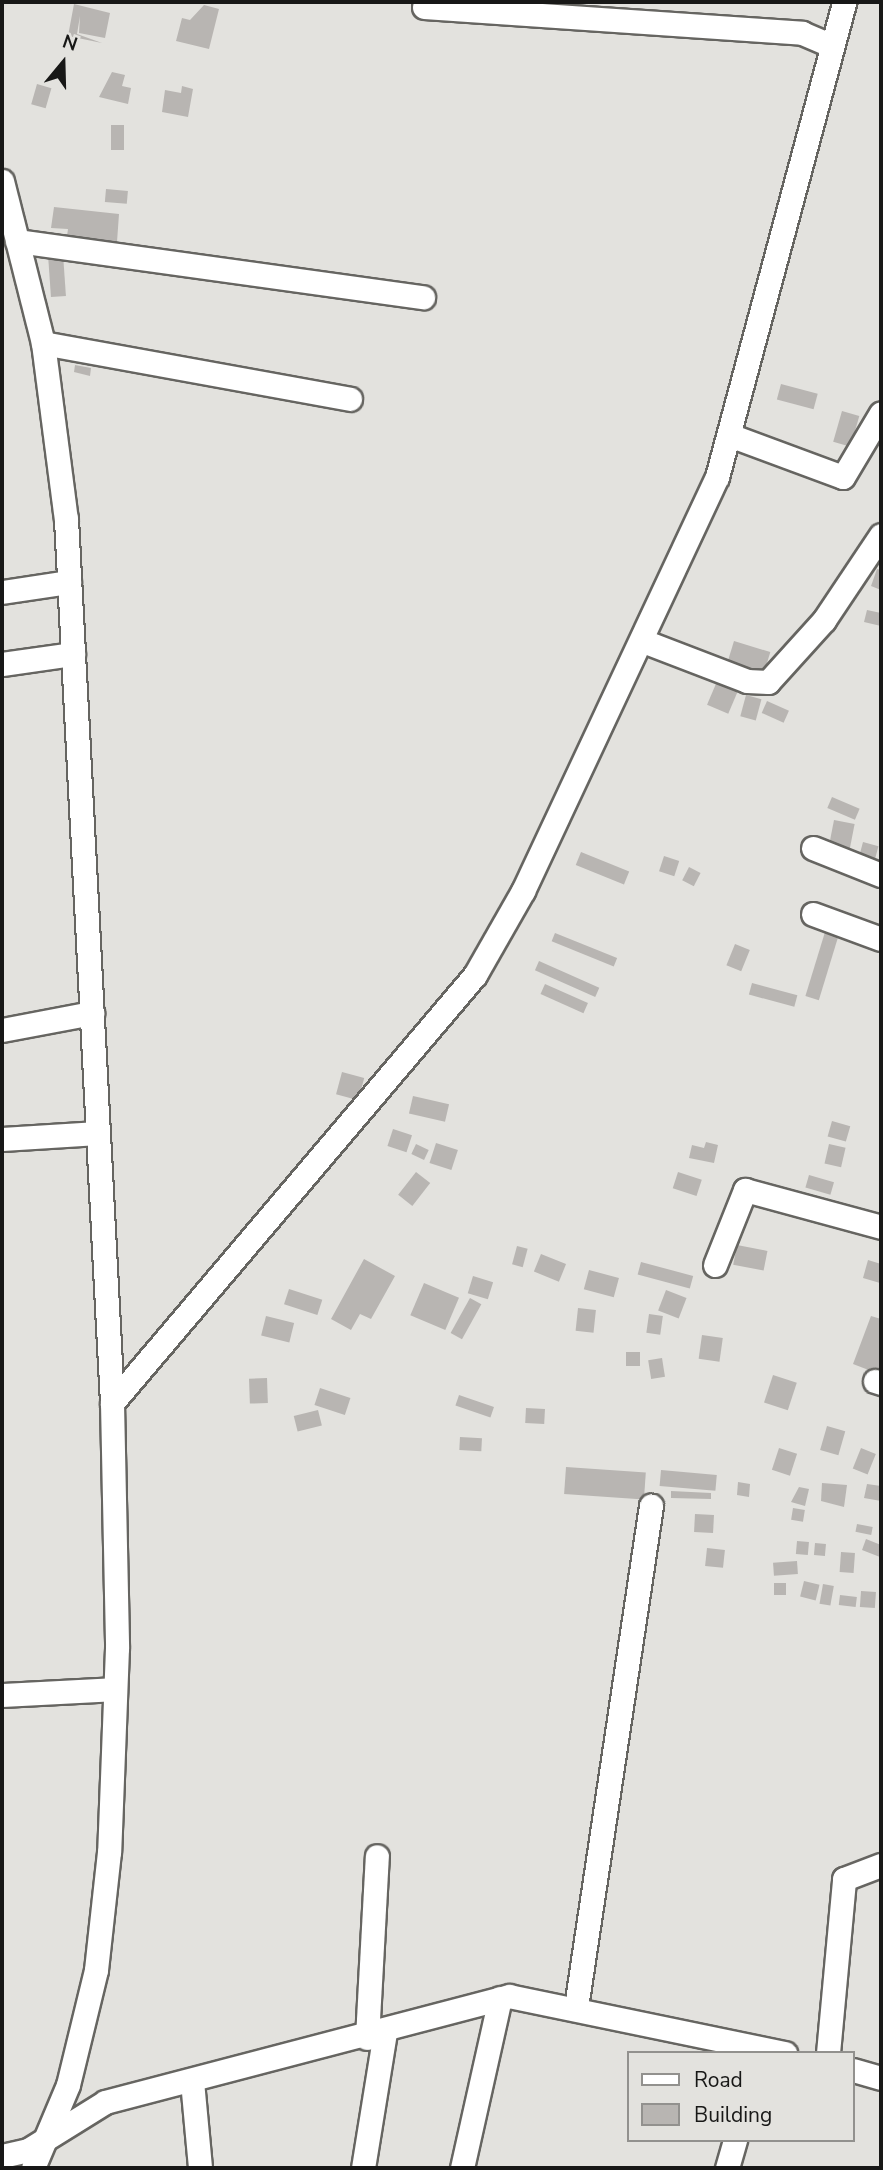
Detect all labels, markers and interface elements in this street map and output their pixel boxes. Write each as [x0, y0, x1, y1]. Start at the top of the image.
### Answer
north arrow [28, 28, 98, 98]
text: N [59, 29, 81, 58]
legend [628, 2051, 855, 2142]
text: Road [694, 2066, 743, 2094]
text: Building [694, 2101, 772, 2129]

